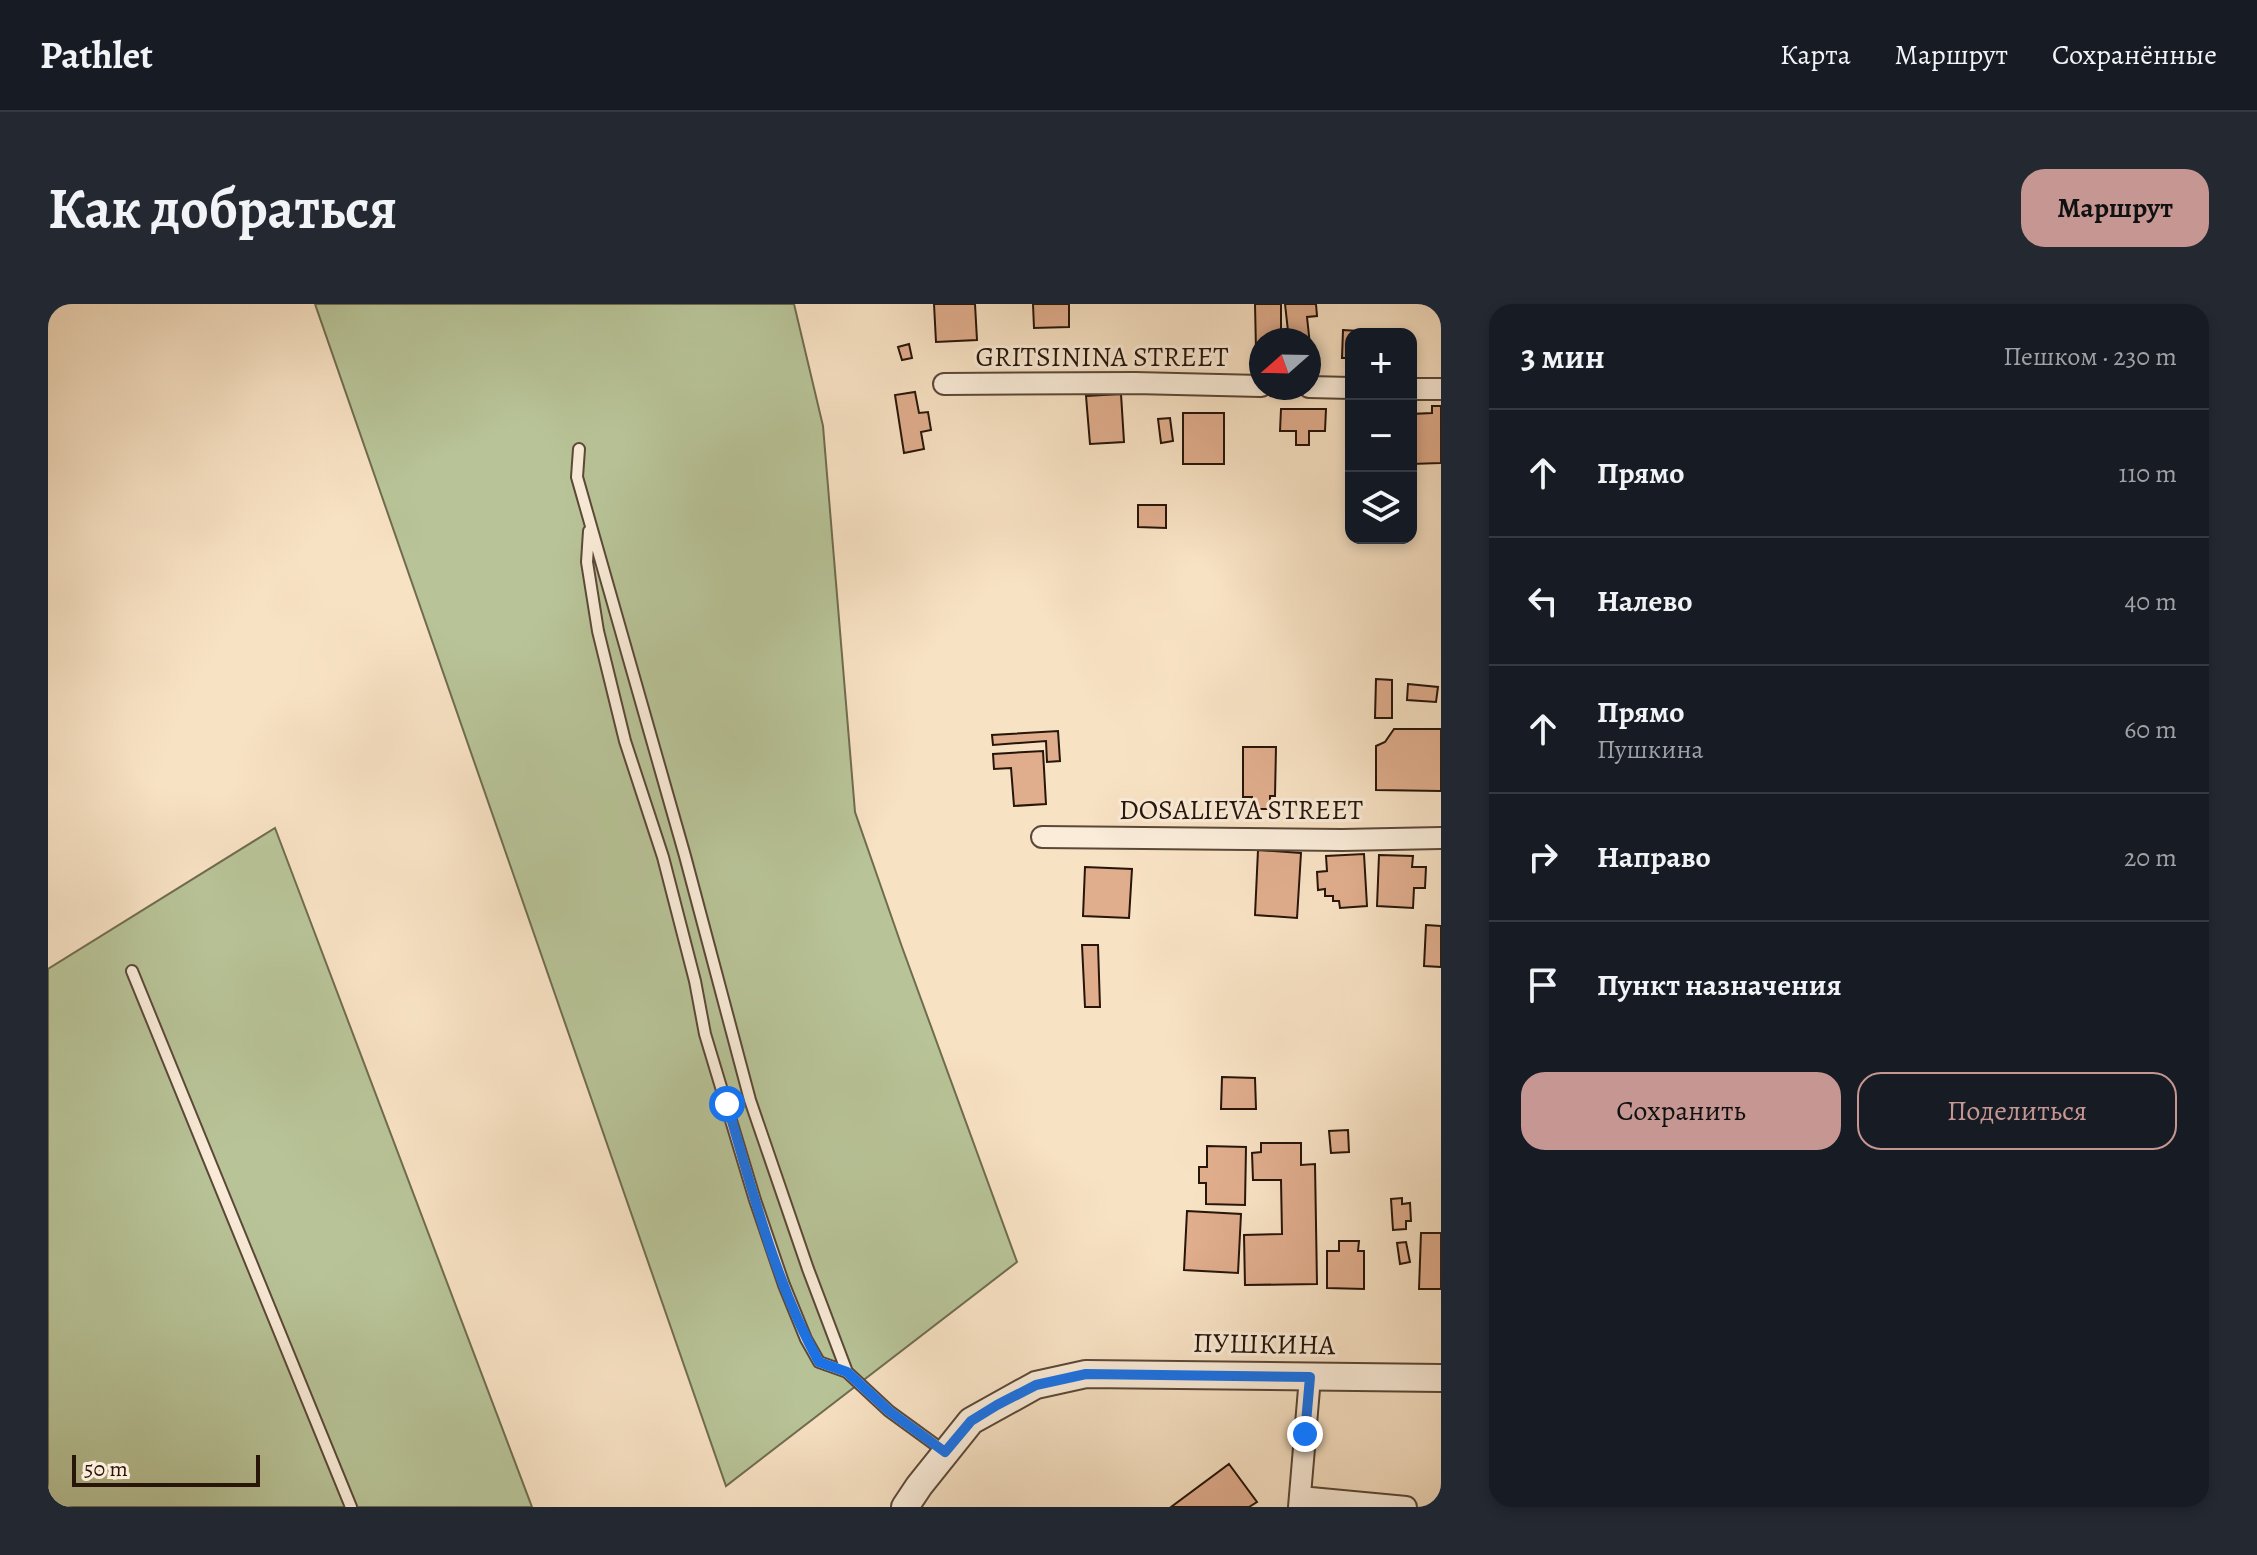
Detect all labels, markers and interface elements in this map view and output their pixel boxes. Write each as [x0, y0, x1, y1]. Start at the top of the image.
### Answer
text: Pathlet [40, 29, 153, 81]
text: Карта [1780, 36, 1851, 74]
text: Маршрут [1895, 36, 2008, 74]
text: Сохранённые [2052, 36, 2217, 74]
button: Маршрут [2021, 169, 2209, 247]
text: Как добраться [48, 170, 397, 246]
north arrow [1249, 328, 1321, 400]
map controls [1345, 328, 1417, 544]
button: + [1345, 328, 1417, 400]
text: 3 мин [1521, 333, 1605, 380]
street label: GRITSININA STREET [975, 338, 1229, 376]
text: Пешком · 230 m [2003, 339, 2177, 374]
button: − [1345, 400, 1417, 472]
icon: ahead [1521, 451, 1565, 495]
text: Прямо [1597, 453, 1684, 493]
text: 110 m [2119, 456, 2177, 491]
button: layers [1345, 472, 1417, 544]
icon: left [1521, 579, 1565, 623]
text: Налево [1597, 581, 1692, 621]
text: 40 m [2125, 584, 2177, 619]
text: Прямо [1597, 692, 1684, 732]
icon: ahead [1521, 707, 1565, 751]
text: 60 m [2124, 712, 2177, 747]
text: Пушкина [1597, 732, 1704, 767]
street label: DOSALIEVA STREET [1119, 791, 1363, 829]
icon: right [1521, 835, 1565, 879]
text: Направо [1597, 837, 1711, 877]
text: 20 m [2124, 840, 2177, 875]
icon: arrive [1521, 963, 1565, 1007]
text: Пункт назначения [1597, 965, 1842, 1005]
button: Сохранить [1521, 1072, 1841, 1150]
button: Поделиться [1857, 1072, 2177, 1150]
route start [709, 1086, 745, 1122]
street label: ПУШКИНА [1193, 1324, 1336, 1364]
route end [1287, 1416, 1323, 1452]
scale bar [72, 1451, 260, 1487]
text: 50 m [84, 1454, 128, 1484]

